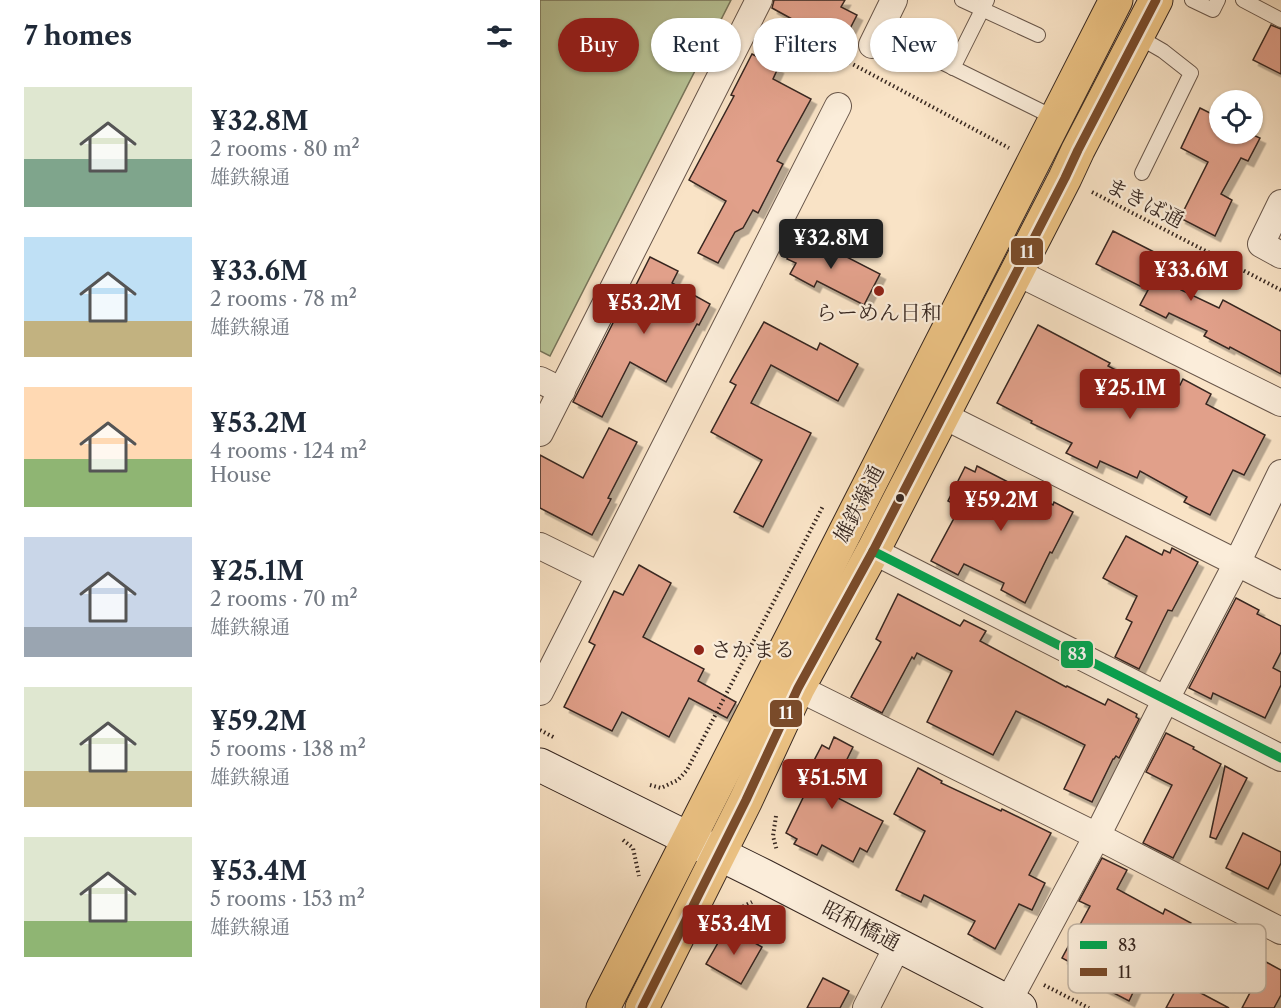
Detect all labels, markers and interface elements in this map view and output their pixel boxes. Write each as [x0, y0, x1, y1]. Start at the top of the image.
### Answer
chip: Buy [558, 18, 639, 72]
chip: Rent [651, 18, 741, 72]
chip: Filters [753, 18, 858, 72]
chip: New [870, 18, 958, 72]
text: 7 homes [24, 20, 132, 52]
icon: filters [483, 20, 516, 53]
map controls [1209, 90, 1263, 144]
button: locate [1209, 90, 1263, 144]
text: ¥32.8M [210, 105, 309, 137]
icon: home [72, 111, 144, 183]
text: 2 rooms · 80 m² [210, 137, 360, 161]
text: 雄鉄線通 [210, 165, 290, 189]
street label: まきば通 [1102, 172, 1188, 233]
pin: ¥32.8M [782, 219, 880, 270]
text: ¥32.8M [793, 226, 869, 250]
line badge: 11 [1010, 237, 1044, 266]
text: 11 [1020, 242, 1035, 262]
pin: ¥33.6M [1142, 251, 1240, 302]
text: ¥33.6M [210, 255, 308, 287]
text: ¥33.6M [1153, 258, 1229, 282]
icon: home [72, 261, 144, 333]
pin: ¥53.2M [595, 284, 693, 335]
marker: らーめん日和 [872, 284, 886, 298]
text: 2 rooms · 78 m² [210, 287, 357, 311]
text: ¥53.2M [607, 291, 681, 315]
place label: らーめん日和 [816, 300, 942, 325]
text: 雄鉄線通 [210, 315, 290, 339]
pin: ¥25.1M [1081, 369, 1179, 420]
text: ¥25.1M [1094, 376, 1166, 400]
text: ¥53.2M [210, 407, 307, 439]
icon: home [72, 411, 144, 483]
text: 4 rooms · 124 m² [210, 439, 367, 463]
street label: 雄鉄線通 [828, 461, 889, 547]
text: House [210, 463, 271, 487]
pin: ¥59.2M [952, 481, 1050, 532]
text: ¥59.2M [964, 488, 1038, 512]
unlabelled marker [894, 492, 906, 504]
text: ¥25.1M [210, 555, 304, 587]
icon: home [72, 561, 144, 633]
text: 2 rooms · 70 m² [210, 587, 358, 611]
text: 雄鉄線通 [210, 615, 290, 639]
place label: さかまる [711, 637, 795, 662]
line badge: 83 [1060, 640, 1094, 669]
marker: さかまる [692, 643, 706, 657]
text: 83 [1068, 644, 1086, 664]
line badge: 11 [769, 699, 803, 728]
text: 11 [779, 703, 794, 723]
text: ¥59.2M [210, 705, 307, 737]
icon: home [72, 711, 144, 783]
text: 5 rooms · 138 m² [210, 737, 366, 761]
pin: ¥51.5M [783, 759, 881, 810]
text: 雄鉄線通 [210, 765, 290, 789]
text: ¥51.5M [796, 766, 868, 790]
text: ¥53.4M [210, 855, 307, 887]
icon: home [72, 861, 144, 933]
text: 5 rooms · 153 m² [210, 887, 365, 911]
street label: 昭和橋通 [818, 895, 904, 956]
pin: ¥53.4M [685, 905, 783, 956]
text: ¥53.4M [697, 912, 771, 936]
text: 雄鉄線通 [210, 915, 290, 939]
legend [1068, 924, 1266, 993]
text: 83 [1118, 935, 1136, 955]
text: 11 [1118, 962, 1132, 982]

